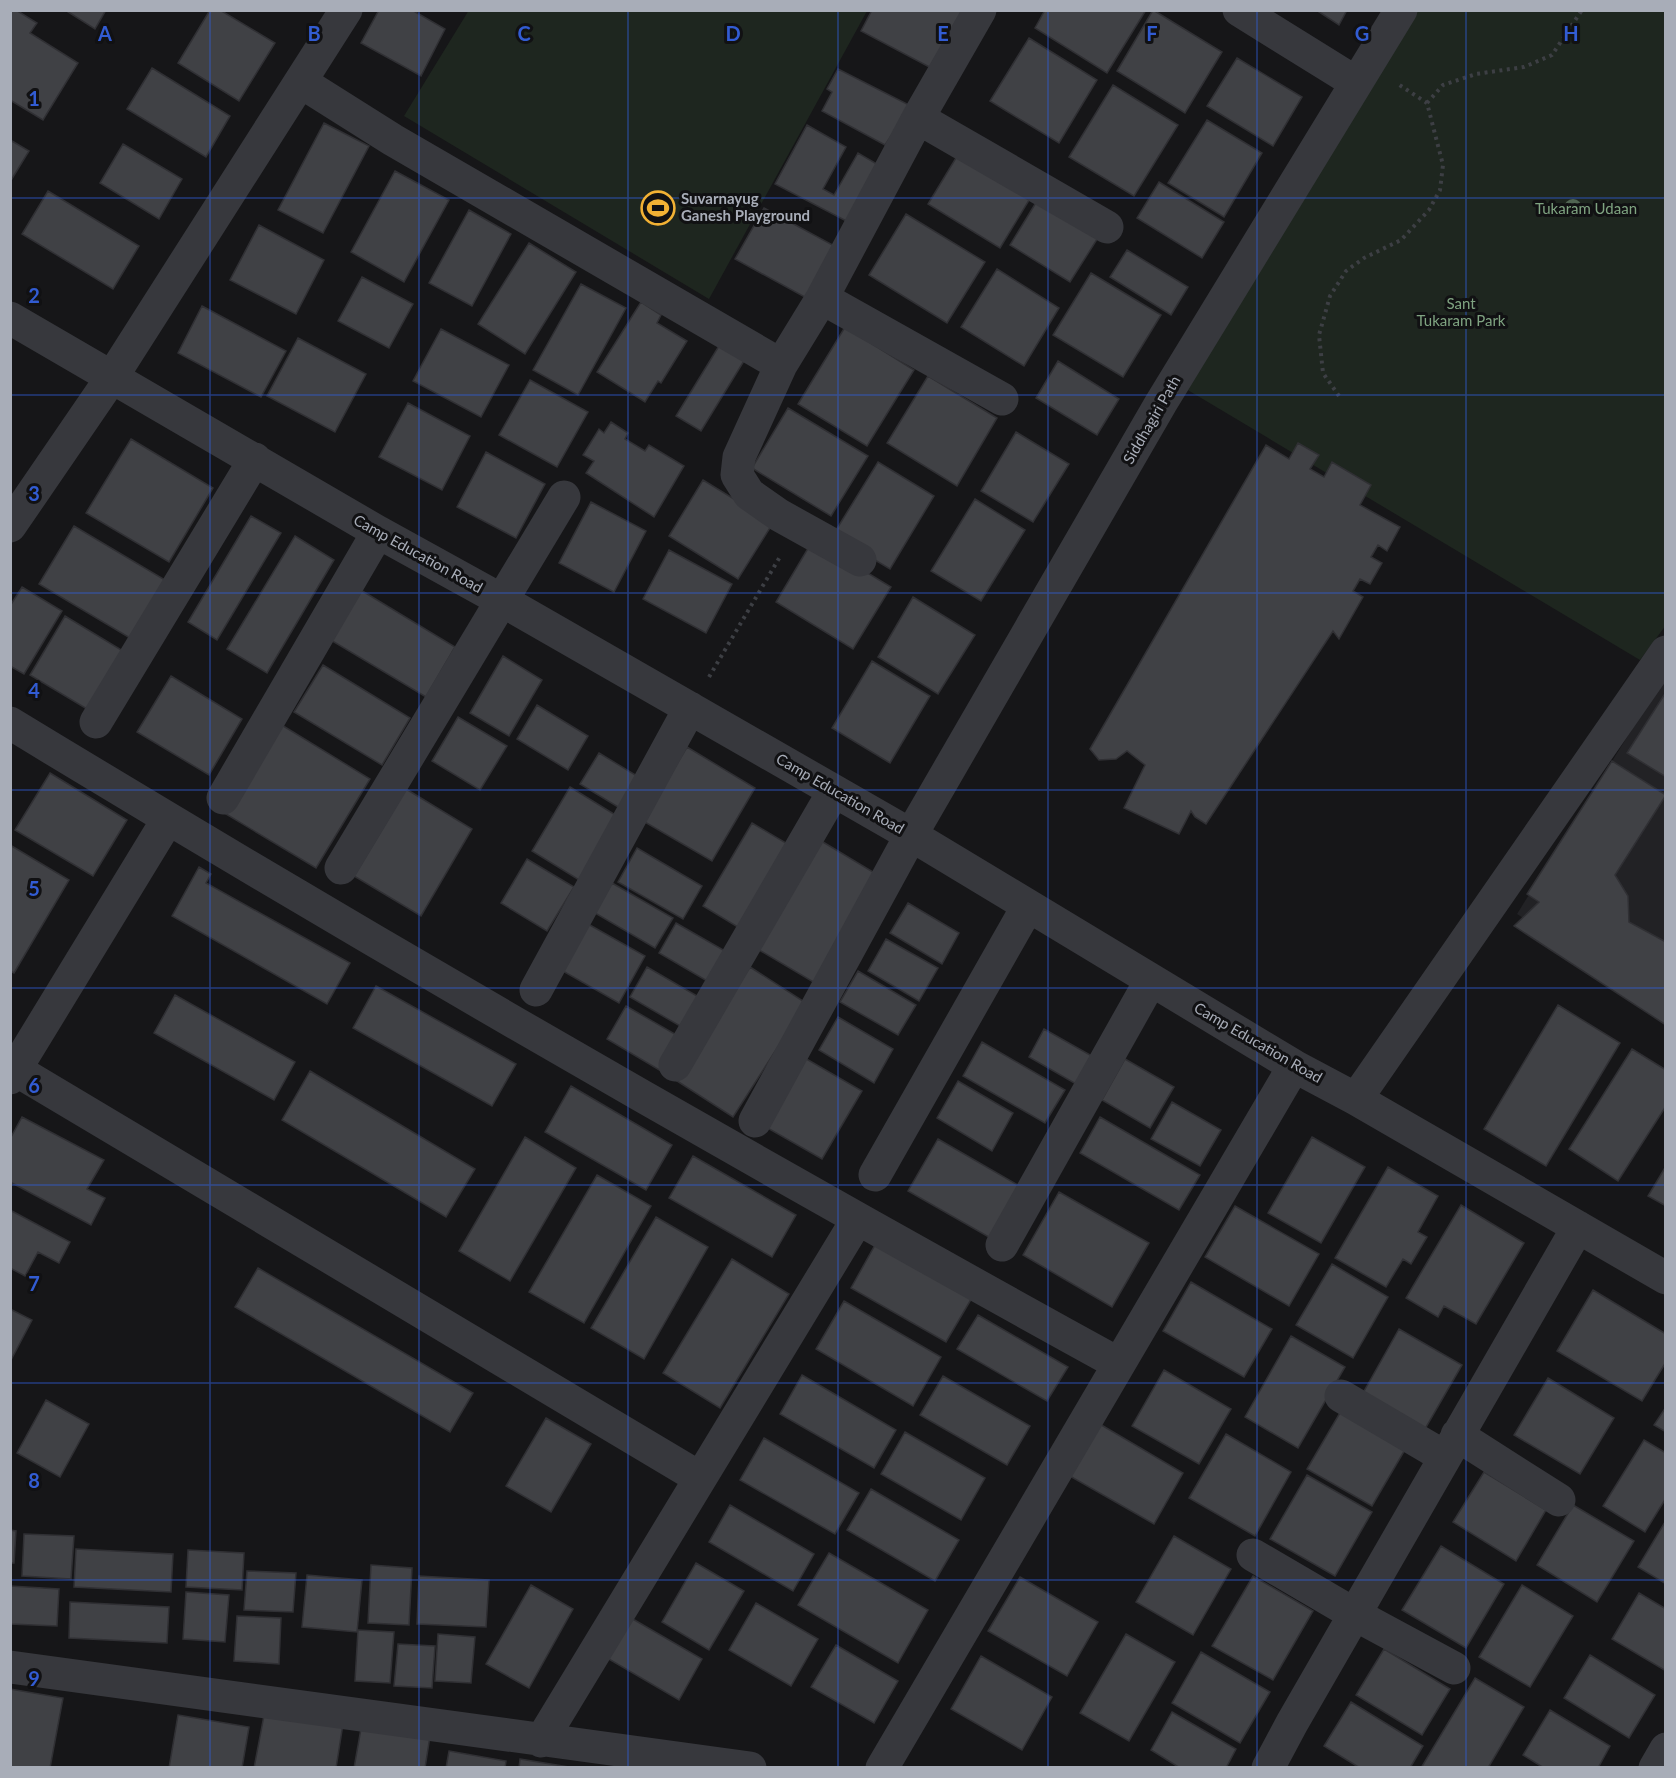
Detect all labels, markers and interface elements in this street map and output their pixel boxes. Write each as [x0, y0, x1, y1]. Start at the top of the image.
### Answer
text: A [97, 21, 112, 45]
text: B [307, 21, 321, 45]
text: C [517, 21, 531, 45]
text: D [725, 21, 741, 45]
text: E [937, 21, 949, 45]
text: F [1146, 21, 1158, 45]
text: G [1355, 21, 1369, 45]
text: H [1563, 21, 1579, 45]
text: 1 [28, 86, 40, 110]
place label: Suvarnayug Ganesh Playground [681, 189, 810, 224]
sports icon: Suvarnayug Ganesh Playground [640, 190, 676, 226]
park label: Tukaram Udaan [1535, 199, 1637, 217]
text: 2 [28, 283, 40, 307]
park label: Sant Tukaram Park [1416, 294, 1506, 329]
street label: Siddhagiri Path [1119, 372, 1184, 467]
text: 3 [28, 481, 40, 505]
street label: Camp Education Road [351, 510, 486, 596]
text: 4 [28, 678, 40, 702]
street label: Camp Education Road [773, 749, 908, 837]
text: 5 [28, 876, 40, 900]
street label: Camp Education Road [1191, 998, 1326, 1086]
text: 6 [28, 1073, 40, 1097]
text: 7 [28, 1271, 40, 1295]
text: 8 [28, 1468, 40, 1492]
text: 9 [28, 1666, 40, 1690]

